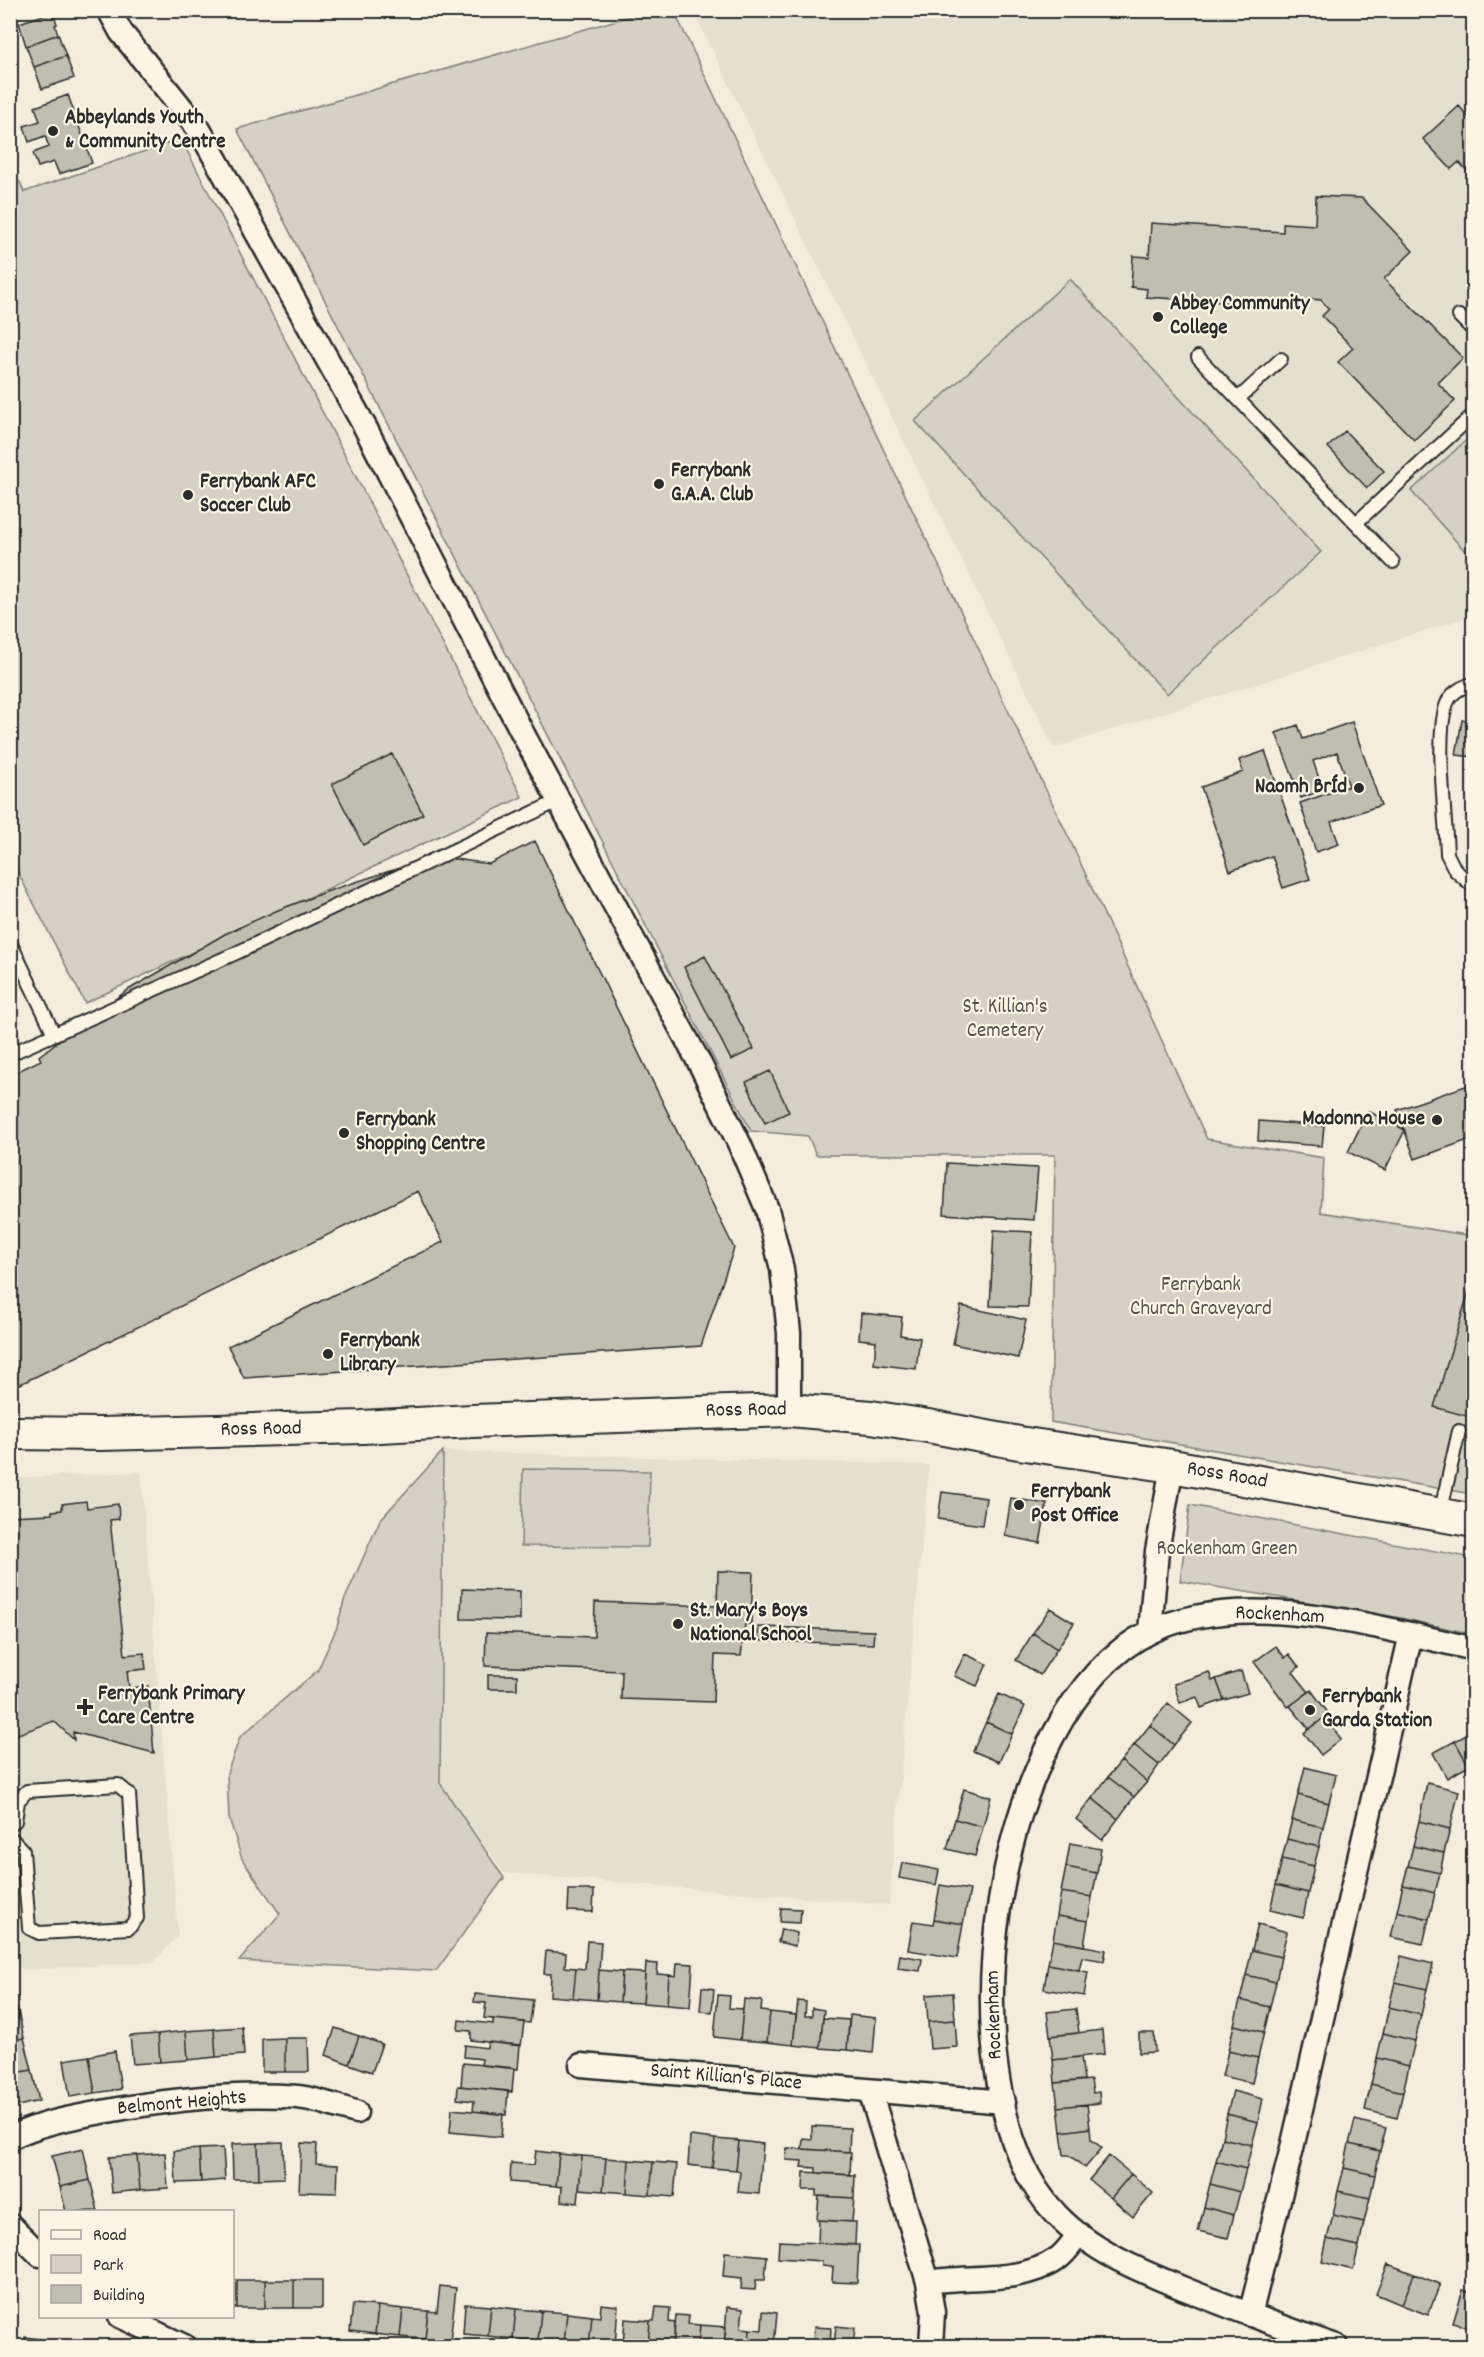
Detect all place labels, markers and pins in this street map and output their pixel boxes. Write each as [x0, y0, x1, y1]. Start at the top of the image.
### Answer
place label: Abbeylands Youth & Community Centre [65, 104, 225, 158]
marker: Abbeylands Youth & Community Centre [46, 124, 60, 138]
place label: Abbey Community College [1170, 290, 1311, 344]
marker: Abbey Community College [1151, 310, 1165, 324]
place label: Ferrybank G.A.A. Club [671, 457, 753, 511]
place label: Ferrybank AFC Soccer Club [200, 468, 317, 522]
marker: Ferrybank G.A.A. Club [652, 477, 666, 491]
marker: Ferrybank AFC Soccer Club [181, 488, 195, 502]
place label: Naomh BrÍd [1255, 773, 1347, 803]
marker: Naomh BrÍd [1352, 781, 1366, 795]
place label: Madonna House [1302, 1105, 1425, 1135]
place label: Ferrybank Shopping Centre [356, 1106, 485, 1160]
marker: Madonna House [1430, 1113, 1444, 1127]
marker: Ferrybank Shopping Centre [337, 1126, 351, 1140]
place label: Ferrybank Library [340, 1327, 420, 1381]
marker: Ferrybank Library [321, 1347, 335, 1361]
place label: Ferrybank Post Office [1031, 1478, 1119, 1532]
marker: Ferrybank Post Office [1012, 1498, 1026, 1512]
place label: St. Mary's Boys National School [690, 1597, 813, 1651]
marker: St. Mary's Boys National School [671, 1617, 685, 1631]
place label: Ferrybank Primary Care Centre [98, 1680, 246, 1734]
place label: Ferrybank Garda Station [1322, 1683, 1433, 1737]
marker: Ferrybank Primary Care Centre [76, 1698, 94, 1716]
marker: Ferrybank Garda Station [1303, 1703, 1317, 1717]

